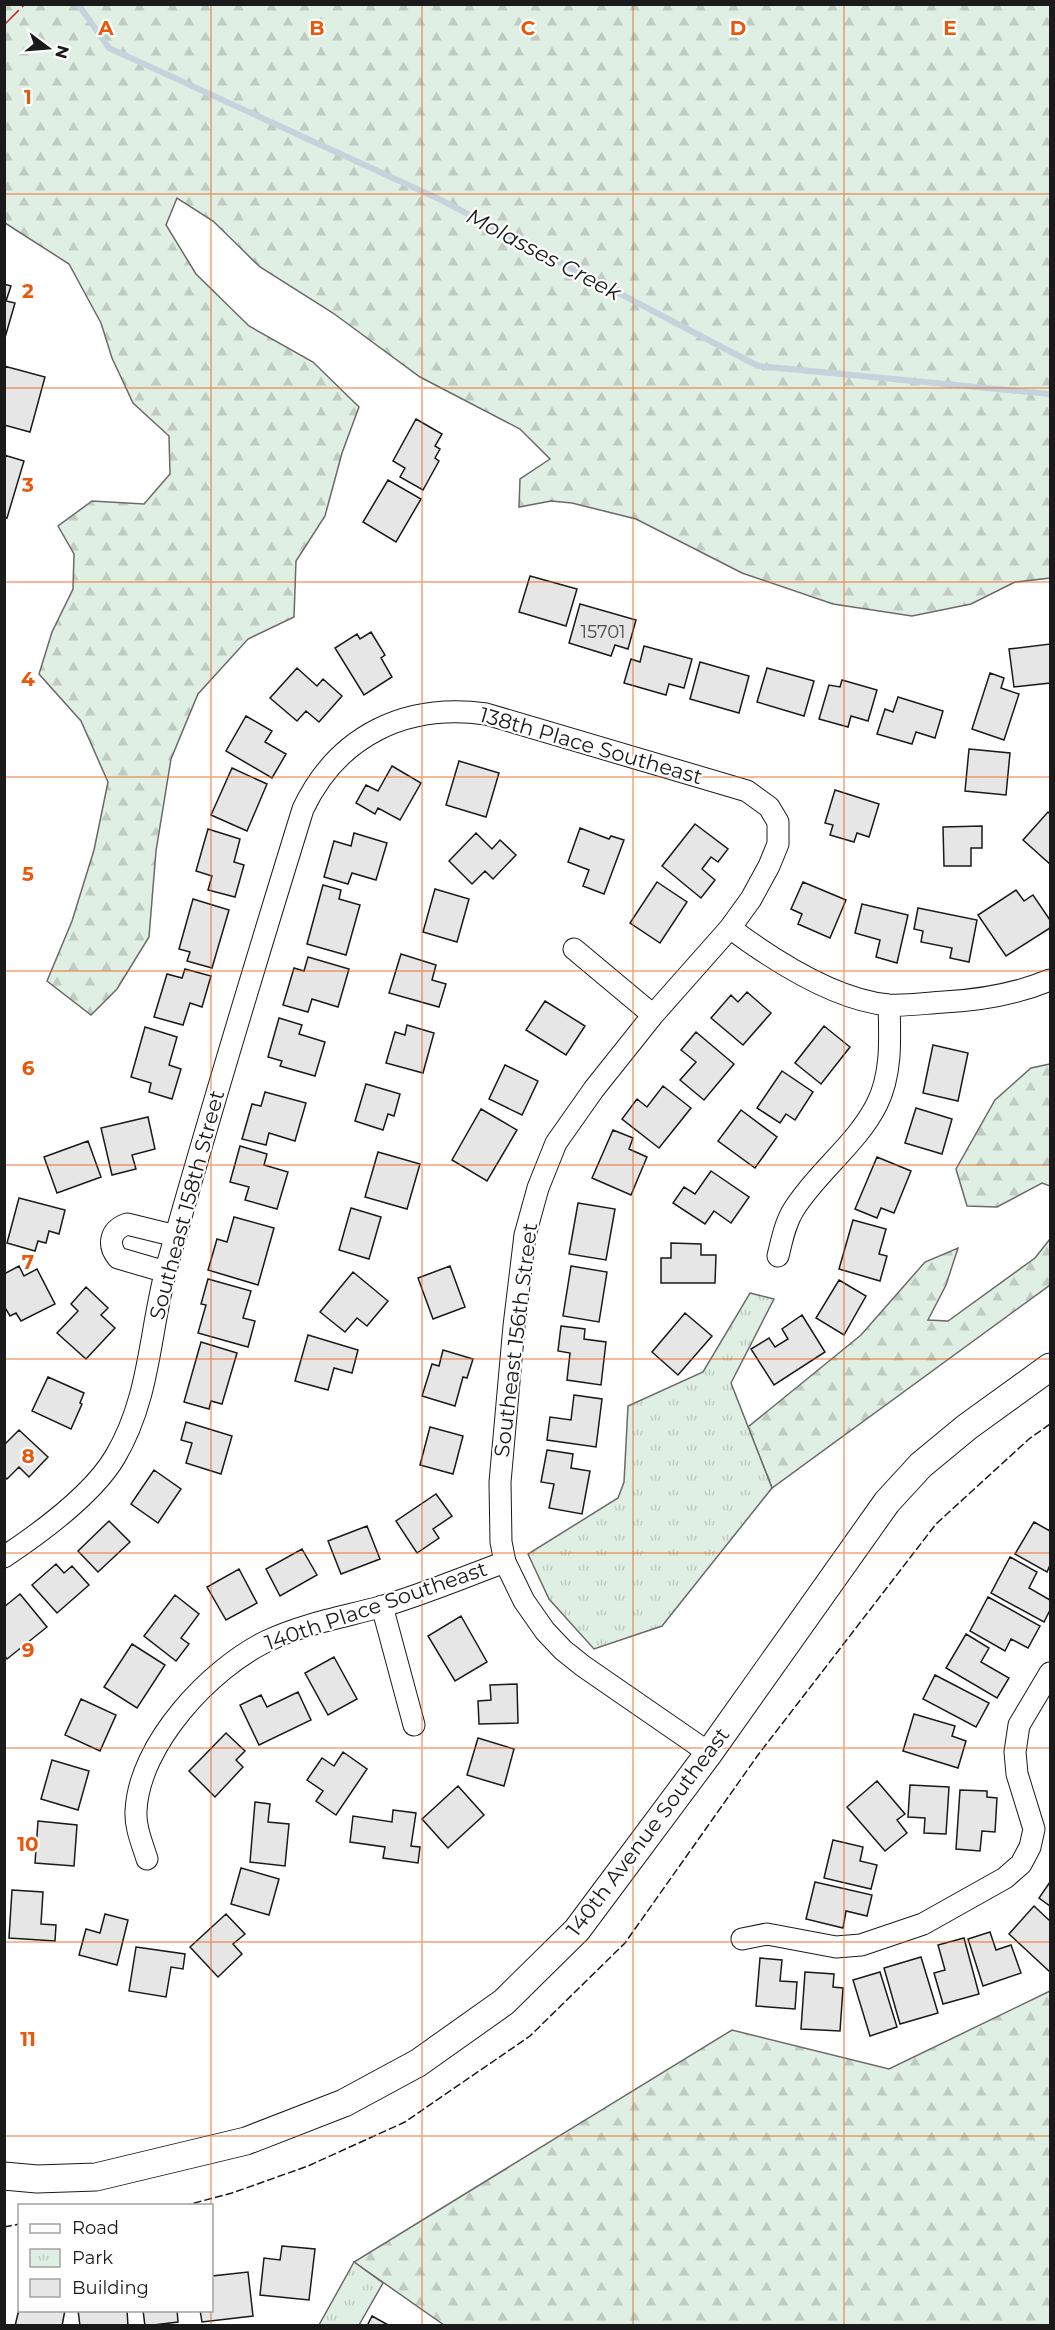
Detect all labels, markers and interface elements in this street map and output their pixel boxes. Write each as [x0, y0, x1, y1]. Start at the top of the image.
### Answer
text: A [97, 16, 114, 40]
text: B [309, 16, 325, 40]
text: C [521, 16, 536, 40]
text: D [730, 16, 746, 40]
text: E [943, 16, 957, 40]
north arrow [18, 18, 78, 78]
text: N [51, 43, 73, 61]
text: 1 [24, 85, 32, 109]
water label: Molasses Creek [462, 202, 626, 307]
text: 2 [22, 279, 34, 303]
text: 3 [21, 473, 34, 497]
house number: 15701 [580, 621, 626, 643]
text: 4 [21, 667, 35, 691]
street label: 138th Place Southeast [477, 702, 705, 789]
text: 5 [22, 862, 34, 886]
text: 6 [22, 1056, 35, 1080]
street label: Southeast 158th Street [144, 1087, 229, 1322]
street label: Southeast 156th Street [489, 1221, 542, 1459]
text: 7 [22, 1250, 34, 1274]
text: 8 [21, 1444, 35, 1468]
street label: 140th Place Southeast [262, 1556, 490, 1655]
text: 9 [22, 1638, 34, 1662]
street label: 140th Avenue Southeast [561, 1722, 734, 1941]
text: 10 [17, 1832, 39, 1856]
text: 11 [20, 2027, 36, 2051]
legend [18, 2204, 213, 2312]
text: Road [72, 2217, 119, 2239]
text: Park [72, 2247, 113, 2269]
text: Building [72, 2277, 149, 2299]

